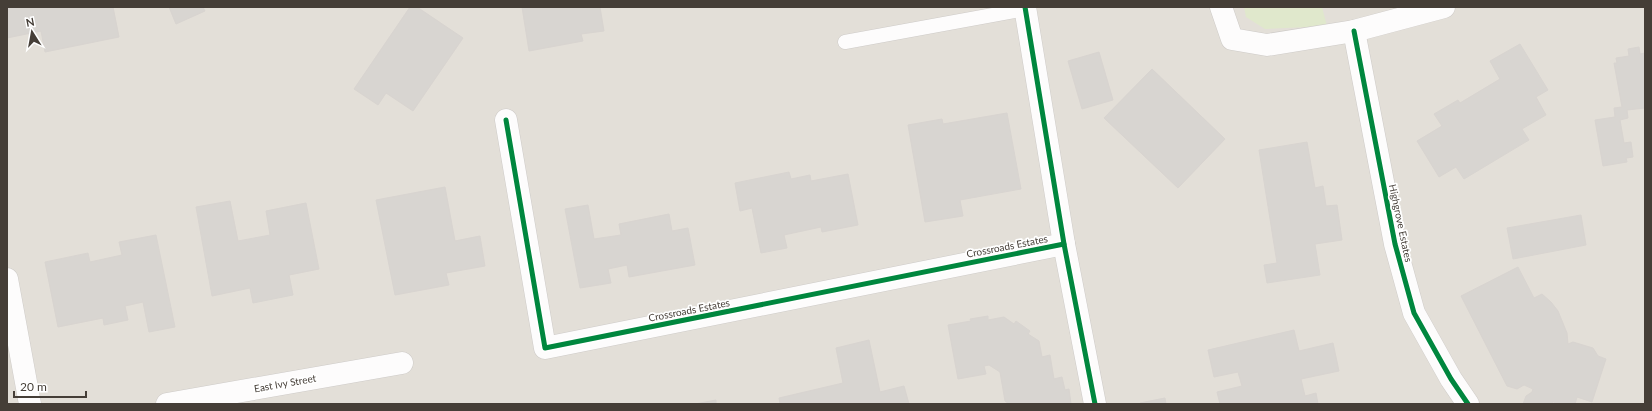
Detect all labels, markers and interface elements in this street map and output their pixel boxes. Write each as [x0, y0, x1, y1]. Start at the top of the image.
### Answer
north arrow [12, 12, 52, 52]
text: N [25, 15, 35, 29]
street label: Highgrove Estates [1387, 183, 1415, 263]
street label: Crossroads Estates [965, 232, 1049, 260]
street label: Crossroads Estates [647, 296, 731, 324]
street label: East Ivy Street [253, 372, 317, 394]
scale bar [14, 373, 86, 399]
text: 20 m [20, 379, 47, 394]

